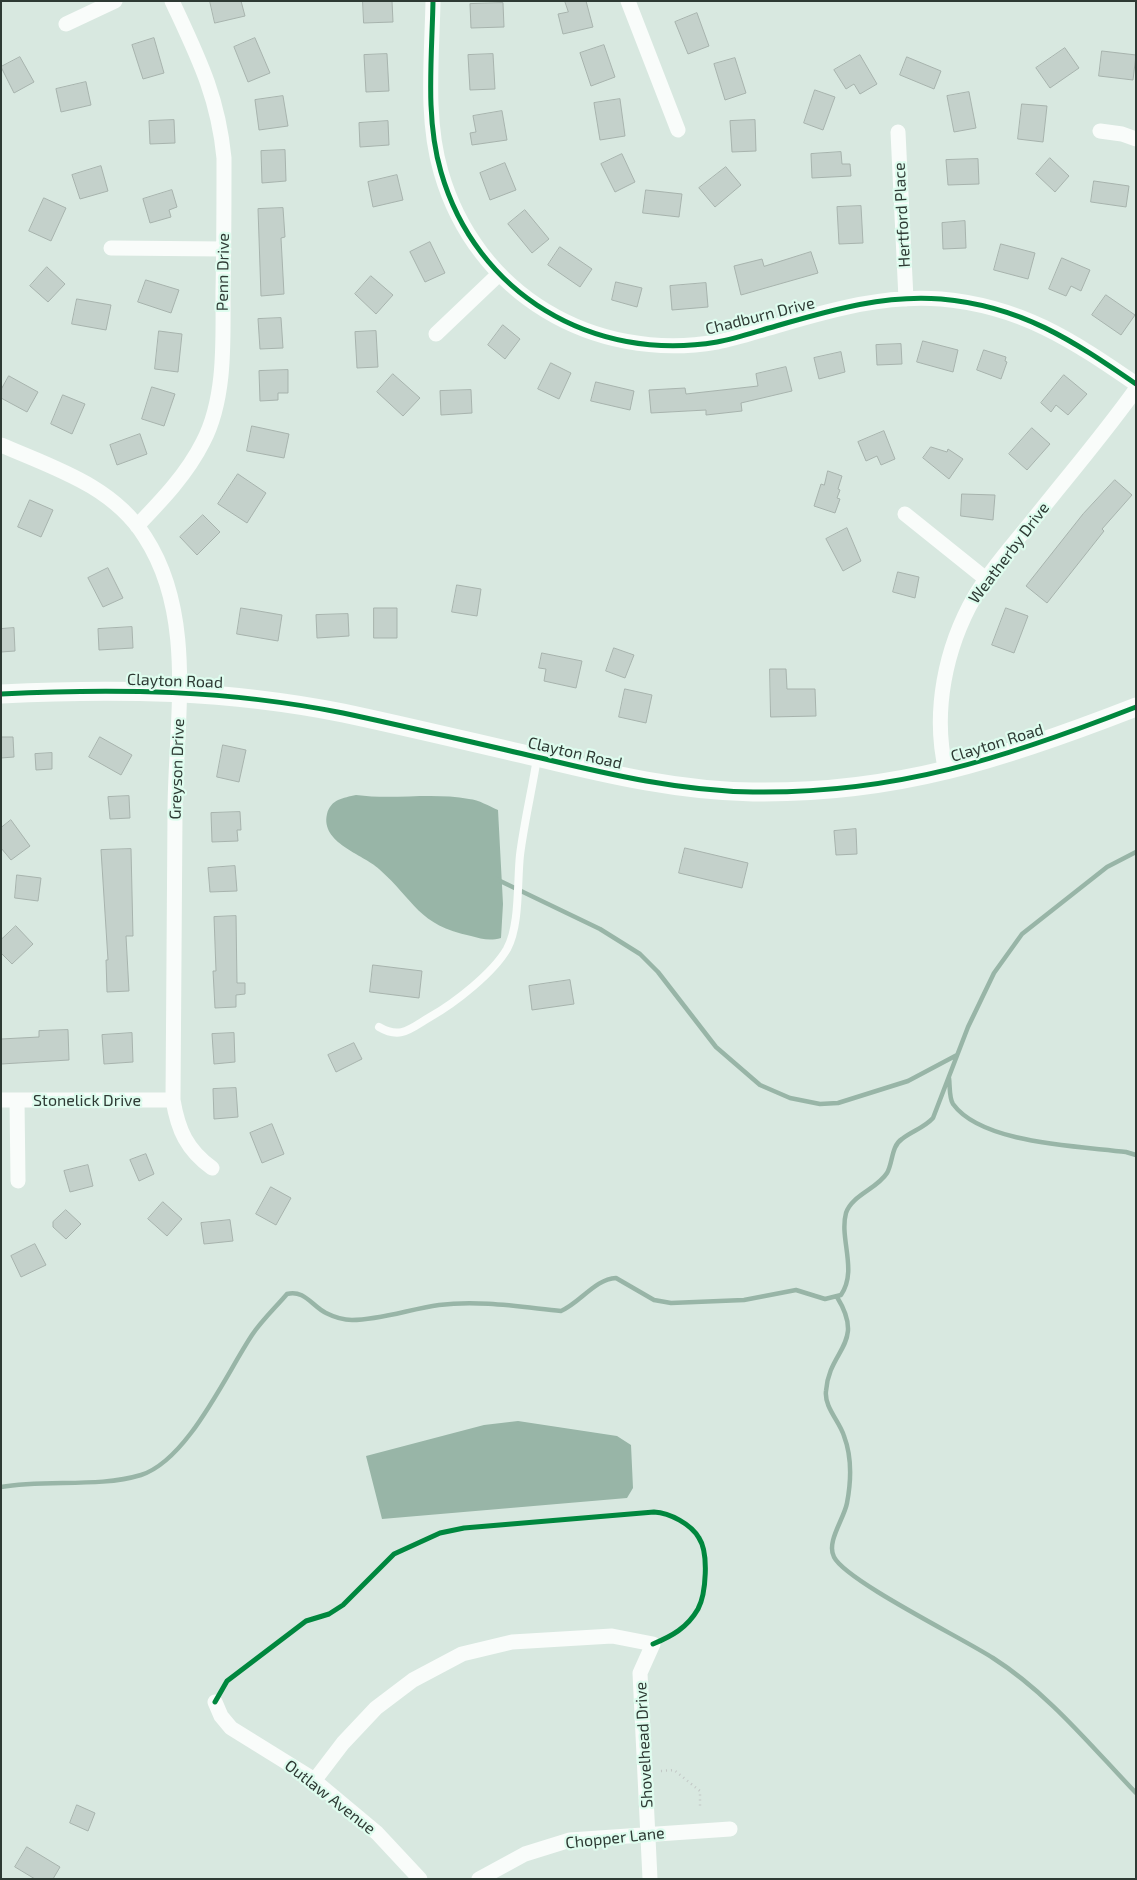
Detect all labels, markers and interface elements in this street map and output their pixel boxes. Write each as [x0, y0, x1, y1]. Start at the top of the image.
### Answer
street label: Hertford Place [890, 162, 914, 268]
street label: Penn Drive [213, 233, 233, 311]
street label: Chadburn Drive [703, 293, 817, 339]
street label: Weatherby Drive [965, 499, 1053, 607]
street label: Clayton Road [127, 670, 223, 692]
street label: Greyson Drive [166, 718, 188, 820]
street label: Clayton Road [948, 720, 1046, 766]
street label: Clayton Road [526, 733, 624, 773]
street label: Stonelick Drive [33, 1091, 141, 1111]
street label: Shovelhead Drive [631, 1681, 657, 1809]
street label: Outlaw Avenue [281, 1756, 379, 1838]
street label: Chopper Lane [565, 1823, 665, 1853]

